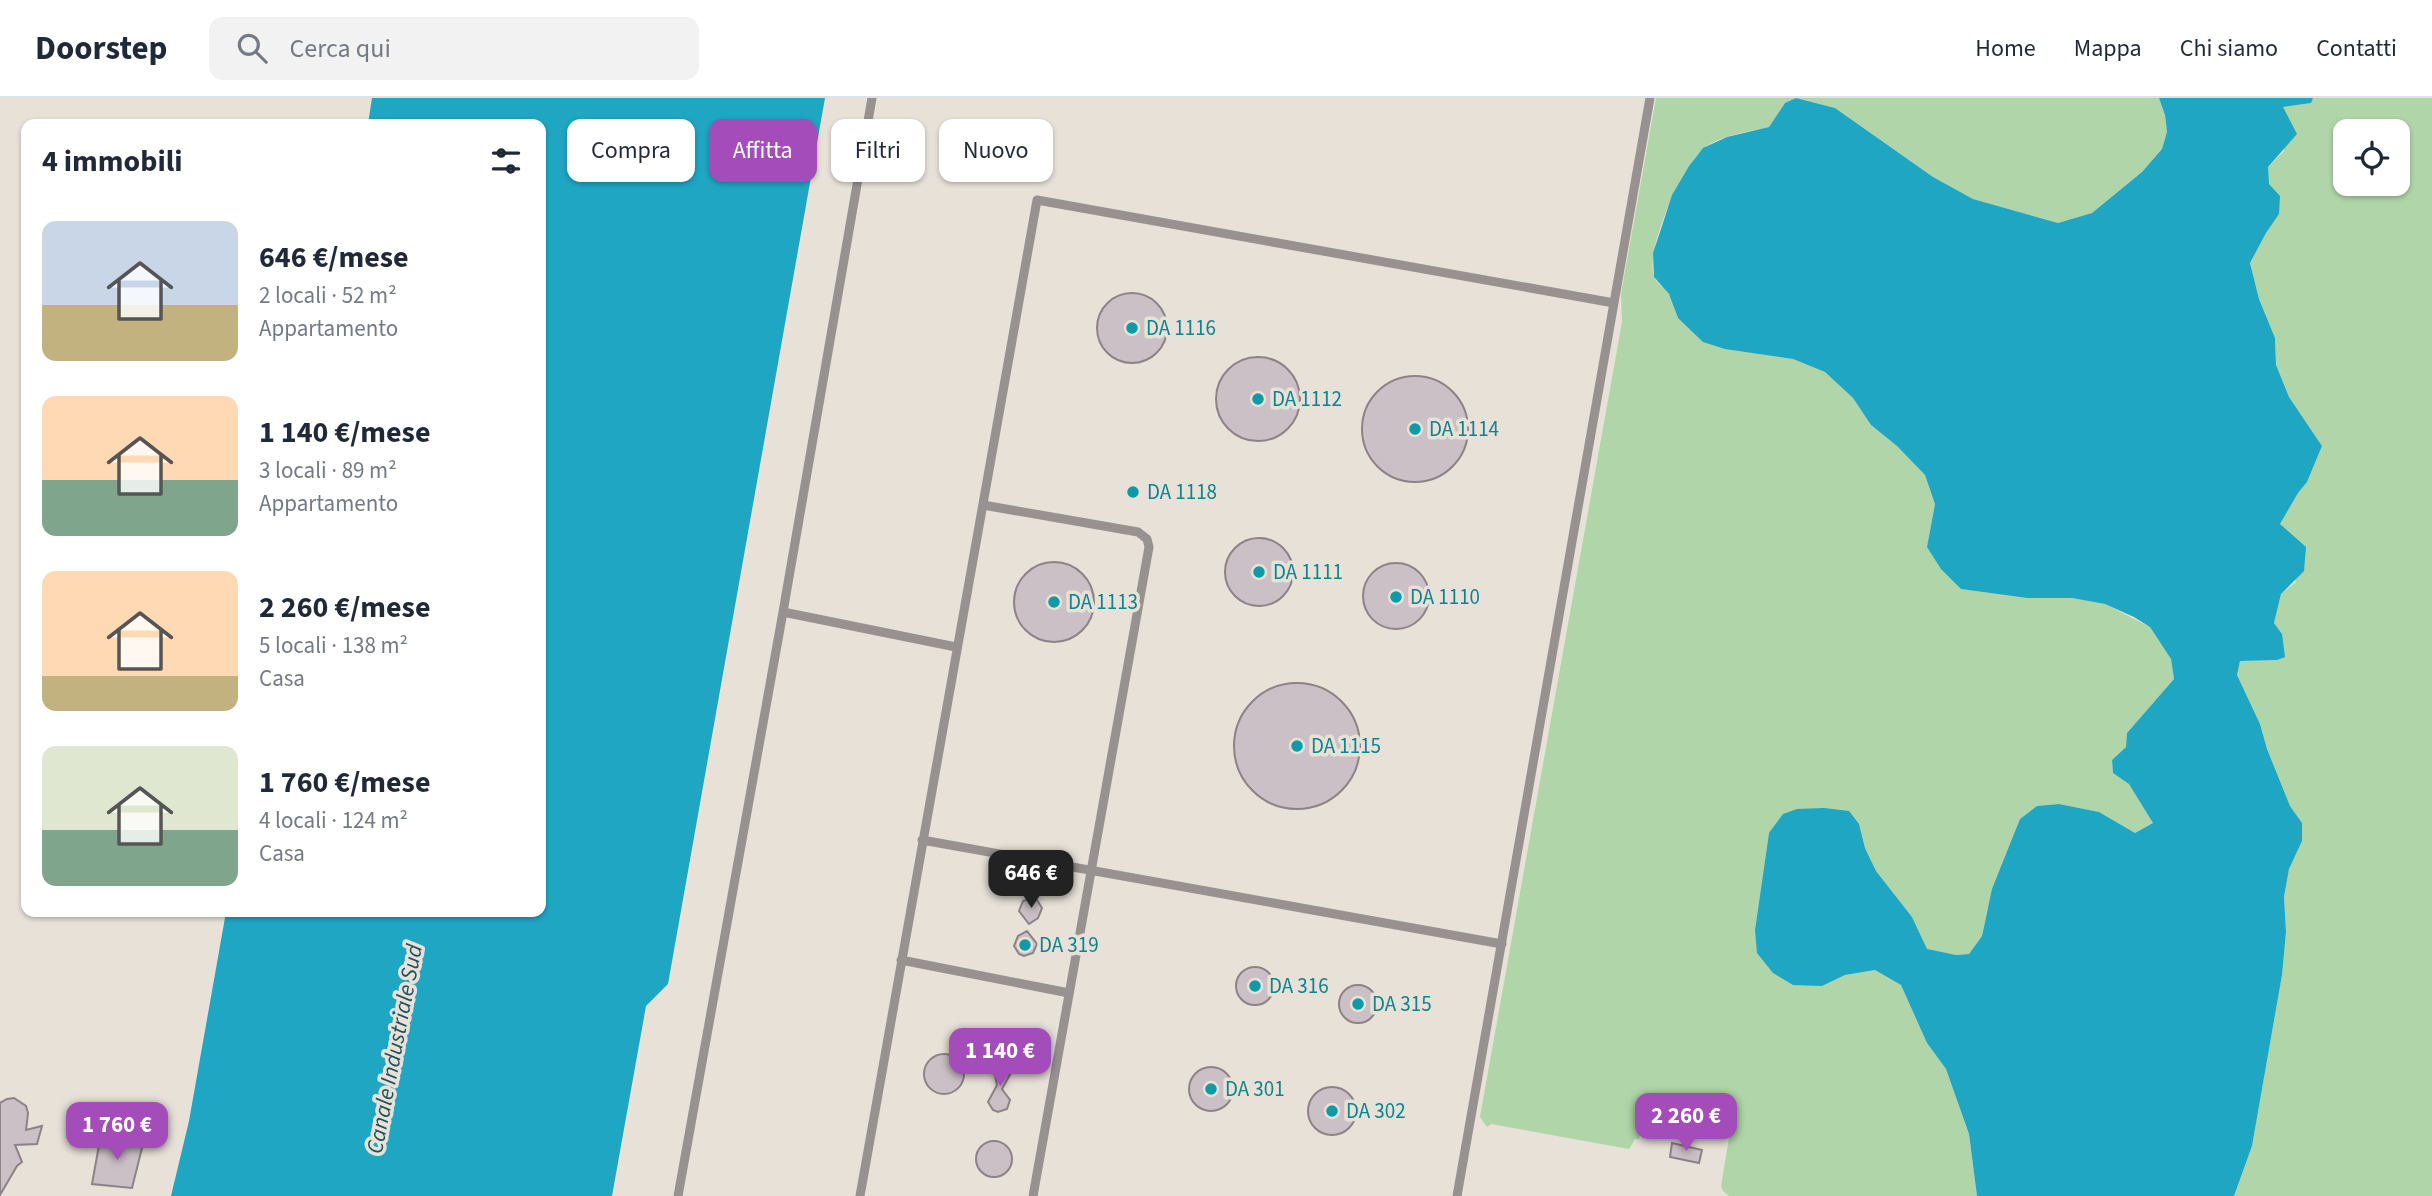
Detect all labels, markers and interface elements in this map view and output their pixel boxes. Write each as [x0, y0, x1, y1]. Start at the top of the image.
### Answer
search box [209, 17, 699, 80]
text: Doorstep [35, 25, 167, 72]
icon: search [233, 29, 271, 67]
text: Cerca qui [289, 30, 391, 67]
text: Home [1975, 31, 2036, 66]
text: Mappa [2074, 31, 2142, 66]
text: Chi siamo [2180, 31, 2278, 66]
text: Contatti [2316, 31, 2397, 66]
chip: Compra [567, 119, 695, 182]
chip: Affitta [709, 119, 817, 182]
chip: Filtri [831, 119, 925, 182]
chip: Nuovo [939, 119, 1053, 182]
map controls [2333, 119, 2410, 196]
button: locate [2333, 119, 2410, 196]
text: 4 immobili [42, 140, 183, 183]
icon: filters [487, 142, 525, 180]
text: 646 €/mese [259, 236, 409, 279]
icon: home [98, 249, 182, 333]
text: 2 locali · 52 m² [259, 279, 397, 312]
text: Appartamento [259, 312, 398, 345]
place label: DA 1116 [1146, 313, 1216, 343]
marker: DA 1116 [1124, 320, 1140, 336]
place label: DA 1112 [1272, 384, 1342, 414]
marker: DA 1112 [1250, 391, 1266, 407]
text: 1 140 €/mese [259, 411, 430, 454]
place label: DA 1114 [1429, 414, 1499, 444]
marker: DA 1114 [1407, 421, 1423, 437]
icon: home [98, 424, 182, 508]
text: 3 locali · 89 m² [259, 454, 397, 487]
place label: DA 1118 [1147, 477, 1217, 507]
marker: DA 1118 [1125, 484, 1141, 500]
text: Appartamento [259, 487, 398, 520]
place label: DA 1111 [1273, 557, 1343, 587]
marker: DA 1111 [1251, 564, 1267, 580]
place label: DA 1110 [1410, 582, 1480, 612]
text: 2 260 €/mese [259, 586, 430, 629]
place label: DA 1113 [1068, 587, 1138, 617]
marker: DA 1110 [1388, 589, 1404, 605]
marker: DA 1113 [1046, 594, 1062, 610]
icon: home [98, 599, 182, 683]
text: 5 locali · 138 m² [259, 629, 408, 662]
text: Casa [259, 662, 305, 695]
place label: DA 1115 [1311, 731, 1381, 761]
marker: DA 1115 [1289, 738, 1305, 754]
text: 1 760 €/mese [259, 761, 430, 804]
icon: home [98, 774, 182, 858]
text: 4 locali · 124 m² [259, 804, 408, 837]
text: Casa [259, 837, 305, 870]
pin: 646 € [982, 850, 1080, 910]
text: 646 € [1004, 856, 1058, 889]
place label: DA 319 [1039, 930, 1099, 960]
marker: DA 319 [1017, 937, 1033, 953]
water label: Canale Industriale Sud [358, 941, 431, 1157]
place label: DA 316 [1269, 971, 1329, 1001]
marker: DA 316 [1247, 978, 1263, 994]
place label: DA 315 [1372, 989, 1432, 1019]
marker: DA 315 [1350, 996, 1366, 1012]
pin: 1 140 € [935, 1028, 1065, 1088]
text: 1 140 € [965, 1034, 1035, 1067]
place label: DA 301 [1225, 1074, 1285, 1104]
marker: DA 301 [1203, 1081, 1219, 1097]
pin: 2 260 € [1621, 1094, 1751, 1153]
place label: DA 302 [1346, 1096, 1406, 1126]
text: 2 260 € [1651, 1099, 1721, 1132]
pin: 1 760 € [52, 1102, 182, 1162]
marker: DA 302 [1324, 1103, 1340, 1119]
text: 1 760 € [82, 1108, 152, 1141]

